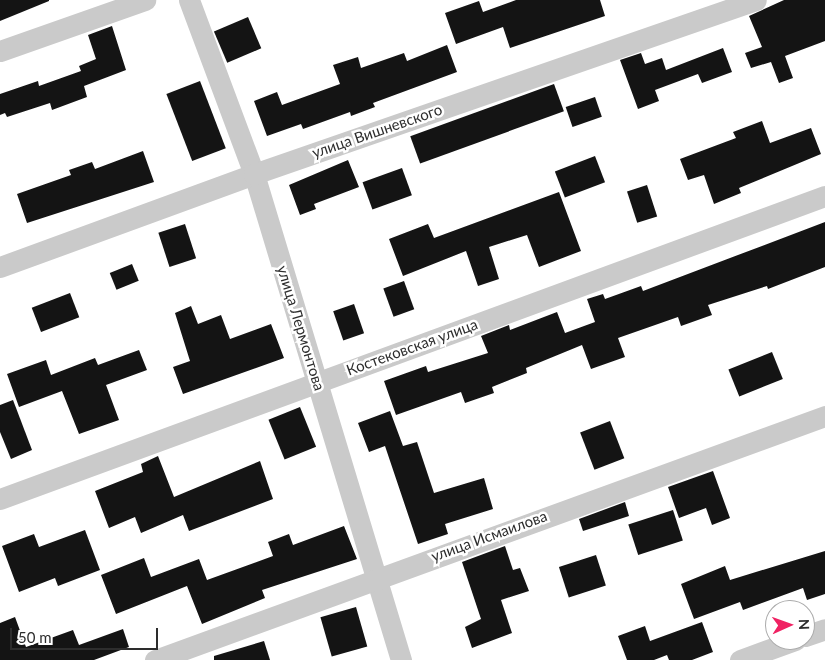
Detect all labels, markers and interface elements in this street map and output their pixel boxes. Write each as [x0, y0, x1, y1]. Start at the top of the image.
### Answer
street label: улица Вишневского [309, 100, 445, 162]
street label: улица Лермонтова [273, 263, 329, 393]
street label: Костековская улица [344, 315, 480, 379]
street label: улица Исмаилова [429, 507, 549, 565]
north arrow [765, 600, 815, 650]
scale bar [12, 618, 160, 650]
text: N [796, 619, 813, 630]
text: 50 m [18, 628, 52, 646]

